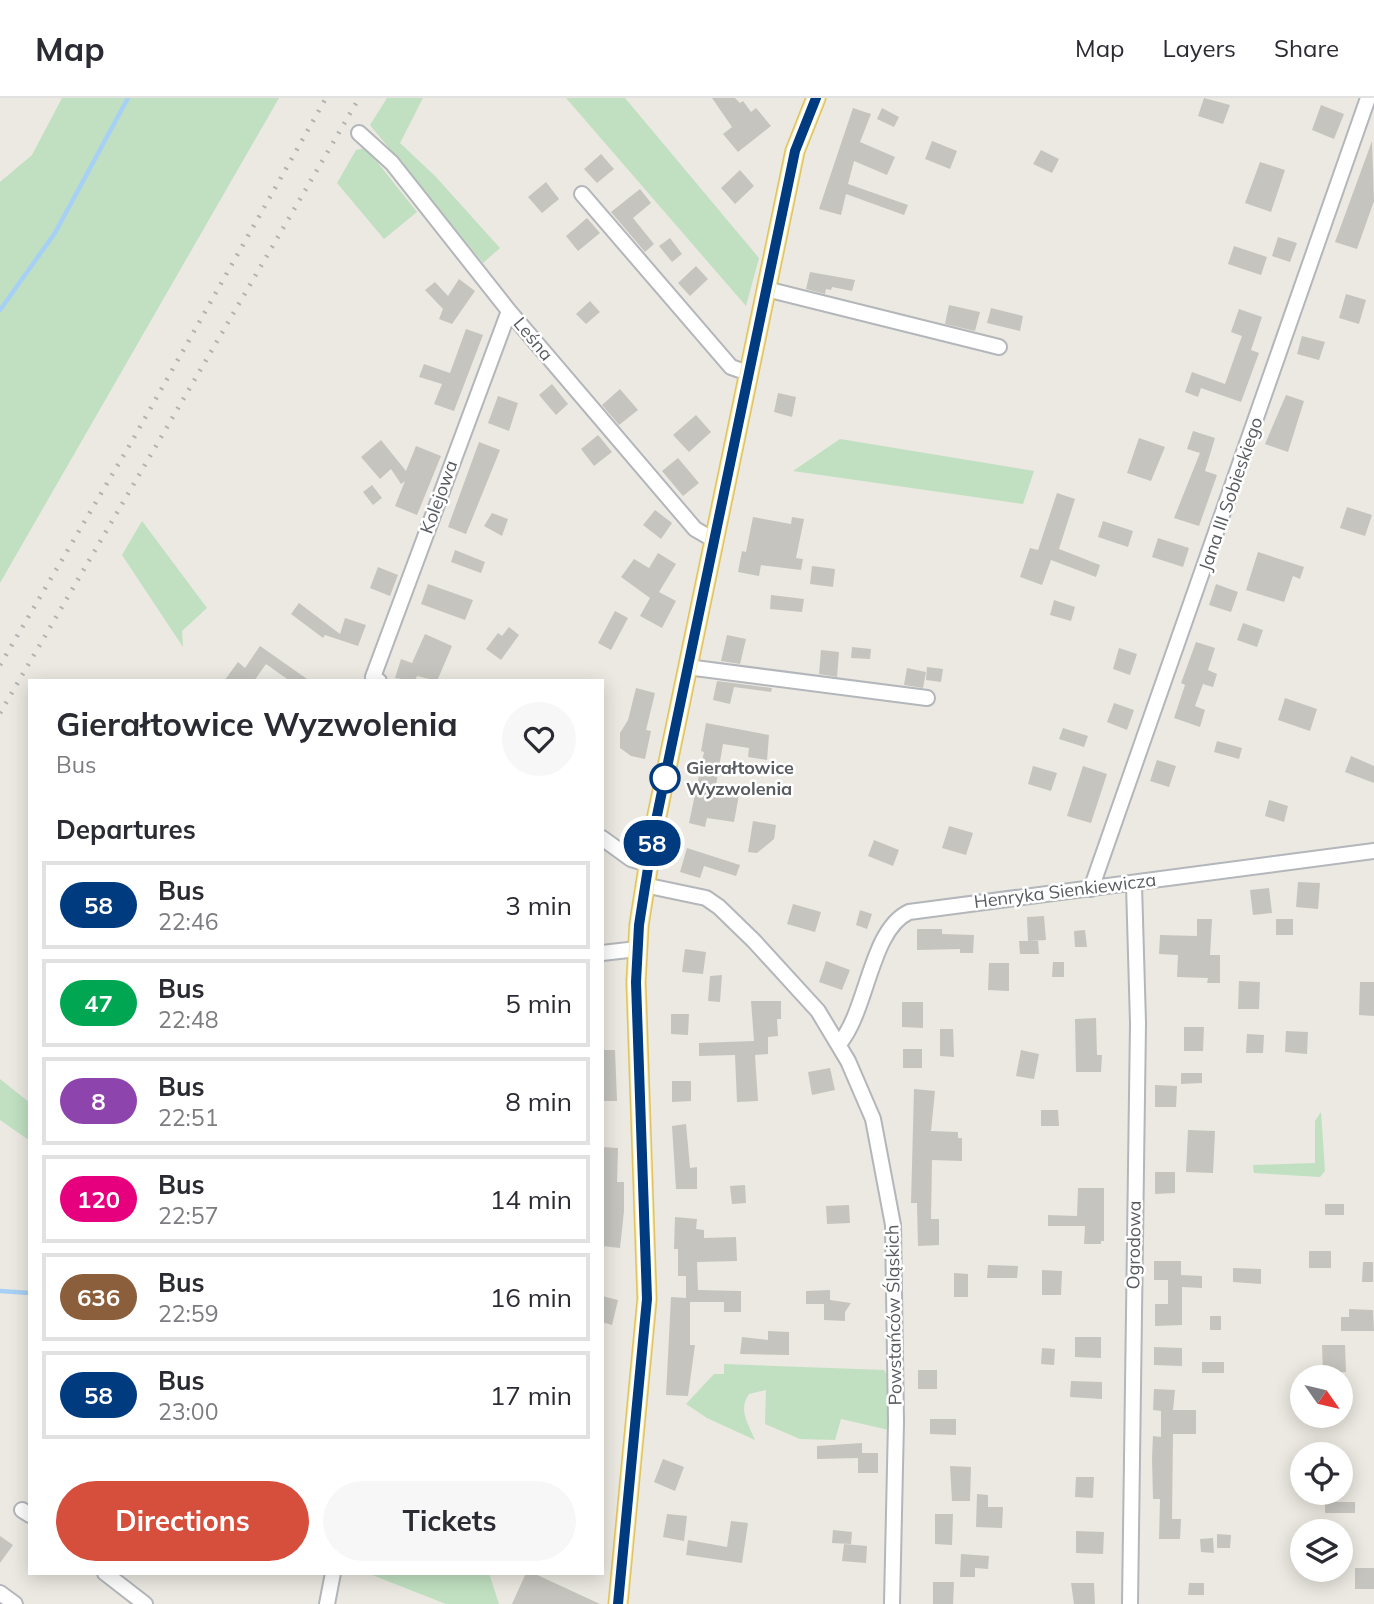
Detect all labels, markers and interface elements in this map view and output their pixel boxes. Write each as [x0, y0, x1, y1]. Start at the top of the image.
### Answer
text: Map [35, 28, 105, 69]
text: Map [1075, 33, 1124, 63]
text: Layers [1162, 33, 1236, 63]
text: Share [1274, 33, 1339, 63]
street label: Leśna [509, 312, 558, 365]
street label: Jana III Sobieskiego [1193, 414, 1268, 574]
street label: Kolejowa [415, 457, 462, 537]
button: heart [502, 702, 576, 776]
text: Gierałtowice Wyzwolenia [56, 703, 458, 744]
text: Bus [56, 750, 96, 779]
place label: Gierałtowice Wyzwolenia [686, 756, 794, 800]
marker: Gierałtowice Wyzwolenia [650, 763, 680, 793]
text: Departures [56, 813, 196, 846]
line badge: 58 [620, 820, 684, 866]
text: 58 [638, 828, 666, 858]
street label: Henryka Sienkiewicza [973, 868, 1157, 913]
text: Bus [158, 874, 204, 907]
text: 3 min [505, 889, 572, 922]
text: 58 [84, 890, 113, 920]
text: 22:46 [158, 907, 218, 936]
text: Bus [158, 972, 204, 1005]
text: 5 min [505, 987, 572, 1020]
text: 47 [84, 988, 113, 1018]
text: 22:48 [158, 1005, 218, 1034]
text: Bus [158, 1070, 204, 1103]
text: 8 min [505, 1085, 572, 1118]
text: 8 [91, 1086, 106, 1116]
text: 22:51 [158, 1103, 218, 1132]
text: Bus [158, 1168, 204, 1201]
text: 14 min [490, 1183, 572, 1216]
text: 120 [77, 1184, 120, 1214]
street label: Ogrodowa [1121, 1200, 1146, 1290]
text: 22:57 [158, 1201, 218, 1230]
street label: Powstańców Śląskich [880, 1224, 907, 1406]
text: Bus [158, 1266, 204, 1299]
text: 16 min [490, 1281, 572, 1314]
text: 636 [77, 1282, 120, 1312]
text: 22:59 [158, 1299, 218, 1328]
text: Bus [158, 1364, 204, 1397]
north arrow [1290, 1365, 1353, 1428]
map controls [1290, 1365, 1353, 1582]
text: 17 min [490, 1379, 572, 1412]
text: 58 [84, 1380, 113, 1410]
text: 23:00 [158, 1397, 218, 1426]
button: locate [1290, 1442, 1353, 1505]
button: Directions [56, 1481, 309, 1561]
button: Tickets [323, 1481, 576, 1561]
button: layers [1290, 1519, 1353, 1582]

